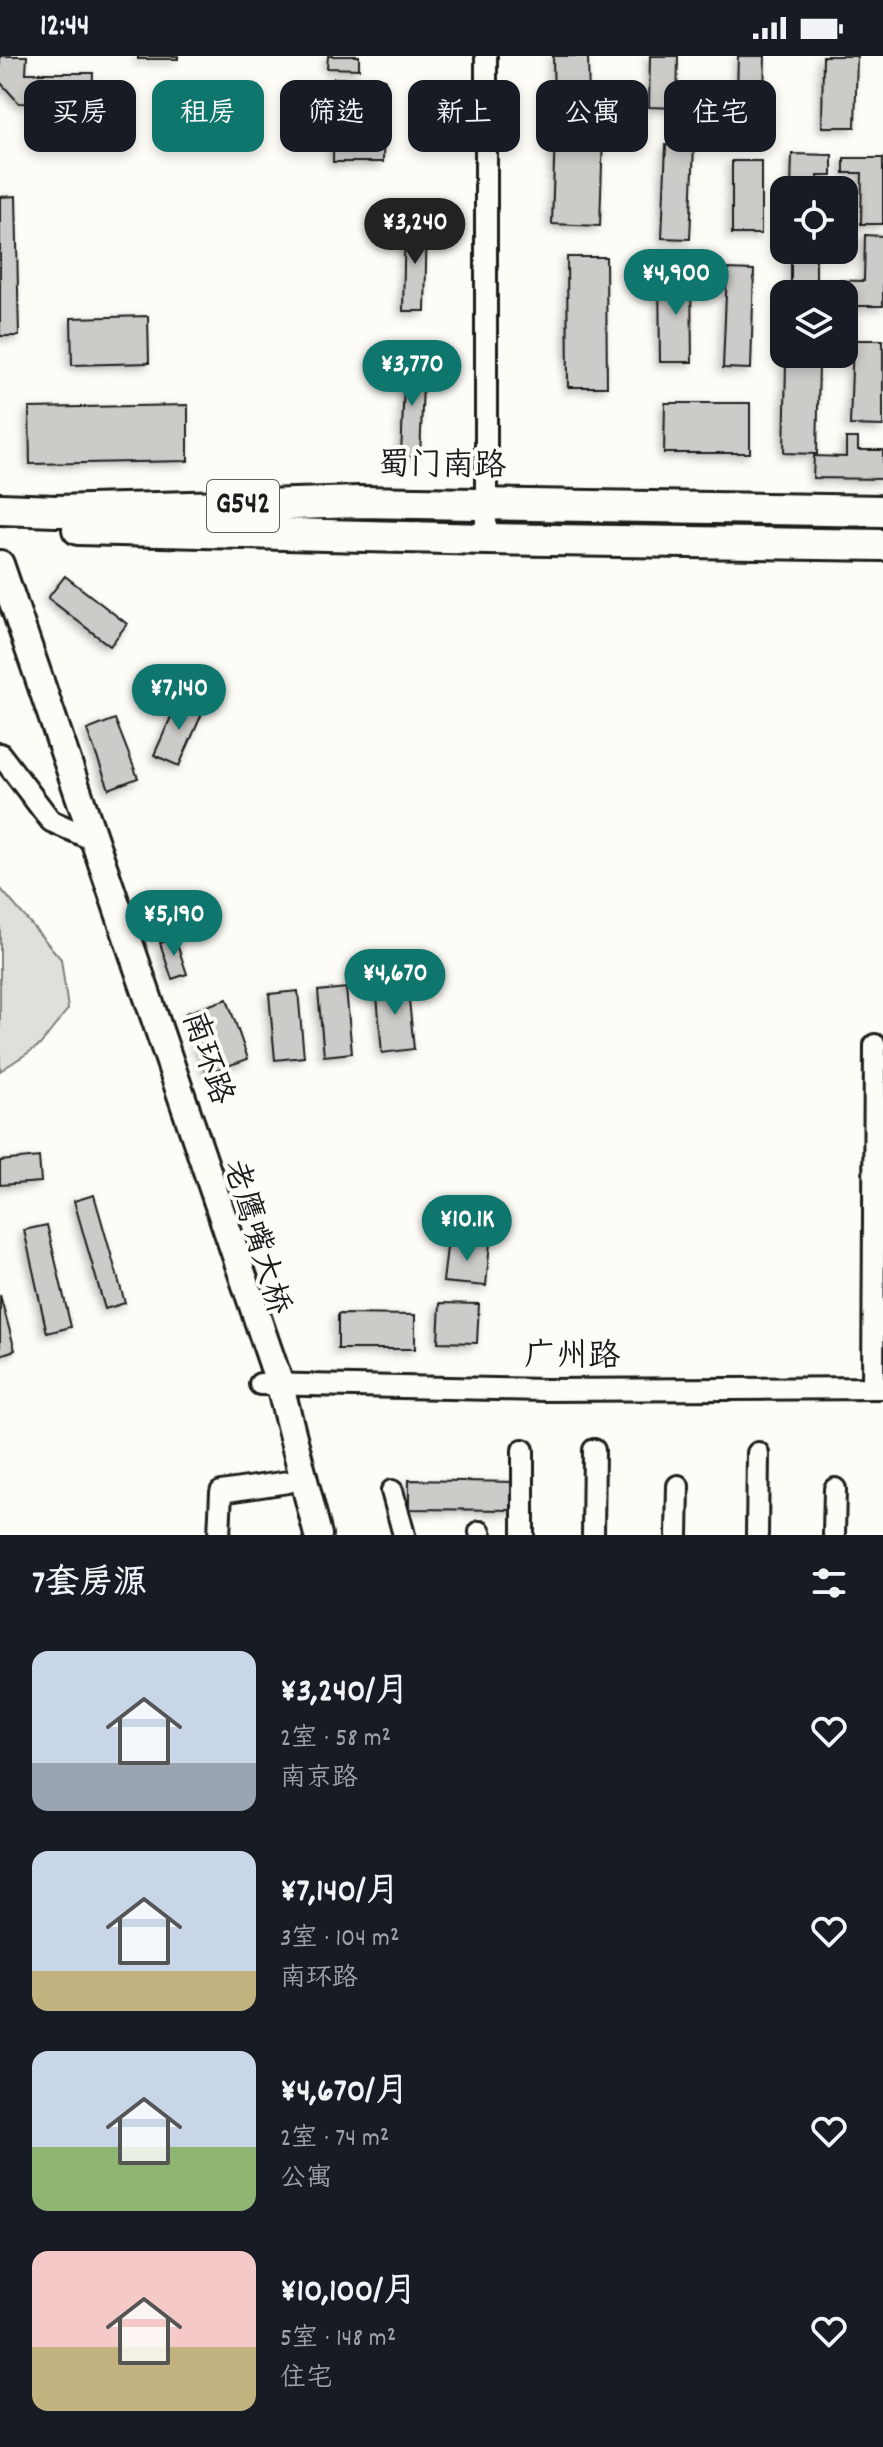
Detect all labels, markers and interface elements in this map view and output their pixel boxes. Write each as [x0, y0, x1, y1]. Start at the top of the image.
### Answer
text: 12:44 [40, 7, 90, 50]
chip: 买房 [24, 80, 136, 152]
chip: 租房 [152, 80, 264, 152]
chip: 筛选 [280, 80, 392, 152]
chip: 新上 [408, 80, 520, 152]
chip: 公寓 [536, 80, 648, 152]
chip: 住宅 [664, 80, 776, 152]
map controls [770, 176, 858, 368]
button: locate [770, 176, 858, 264]
pin: ¥3,240 [350, 198, 480, 266]
text: ¥3,240 [382, 205, 448, 242]
pin: ¥4,900 [611, 249, 741, 317]
text: ¥4,900 [642, 256, 710, 293]
button: layers [770, 280, 858, 368]
pin: ¥3,770 [347, 340, 477, 408]
text: ¥3,770 [380, 347, 444, 384]
street label: 蜀门南路 [378, 444, 506, 492]
road number: G542 [207, 480, 279, 532]
pin: ¥7,140 [114, 664, 244, 732]
text: ¥7,140 [150, 671, 208, 708]
pin: ¥5,190 [109, 890, 239, 958]
text: ¥5,190 [143, 897, 205, 934]
pin: ¥4,670 [330, 949, 460, 1017]
text: ¥4,670 [362, 956, 428, 993]
street label: 南环路 [168, 1006, 242, 1112]
street label: 老鹰嘴大桥 [209, 1155, 299, 1321]
pin: ¥10.1K [402, 1195, 532, 1263]
text: ¥10.1K [440, 1202, 494, 1239]
street label: 广州路 [524, 1336, 620, 1382]
text: 7套房源 [32, 1561, 147, 1610]
icon: filters [807, 1561, 851, 1605]
text: ¥3,240/月 [280, 1669, 409, 1718]
icon: home [96, 1683, 192, 1779]
icon: heart [807, 1709, 851, 1753]
text: 2室 · 58 m² [280, 1721, 391, 1758]
text: 南京路 [280, 1761, 358, 1798]
text: ¥7,140/月 [280, 1869, 400, 1918]
icon: home [96, 1883, 192, 1979]
icon: heart [807, 1909, 851, 1953]
text: 3室 · 104 m² [280, 1921, 399, 1958]
text: 南环路 [280, 1961, 358, 1998]
text: ¥4,670/月 [280, 2069, 409, 2118]
icon: home [96, 2083, 192, 2179]
icon: heart [807, 2109, 851, 2153]
text: 2室 · 74 m² [280, 2121, 389, 2158]
text: 公寓 [280, 2161, 332, 2198]
text: ¥10,100/月 [280, 2269, 417, 2318]
icon: home [96, 2283, 192, 2379]
icon: heart [807, 2309, 851, 2353]
text: 5室 · 148 m² [280, 2321, 396, 2358]
text: 住宅 [280, 2361, 332, 2398]

